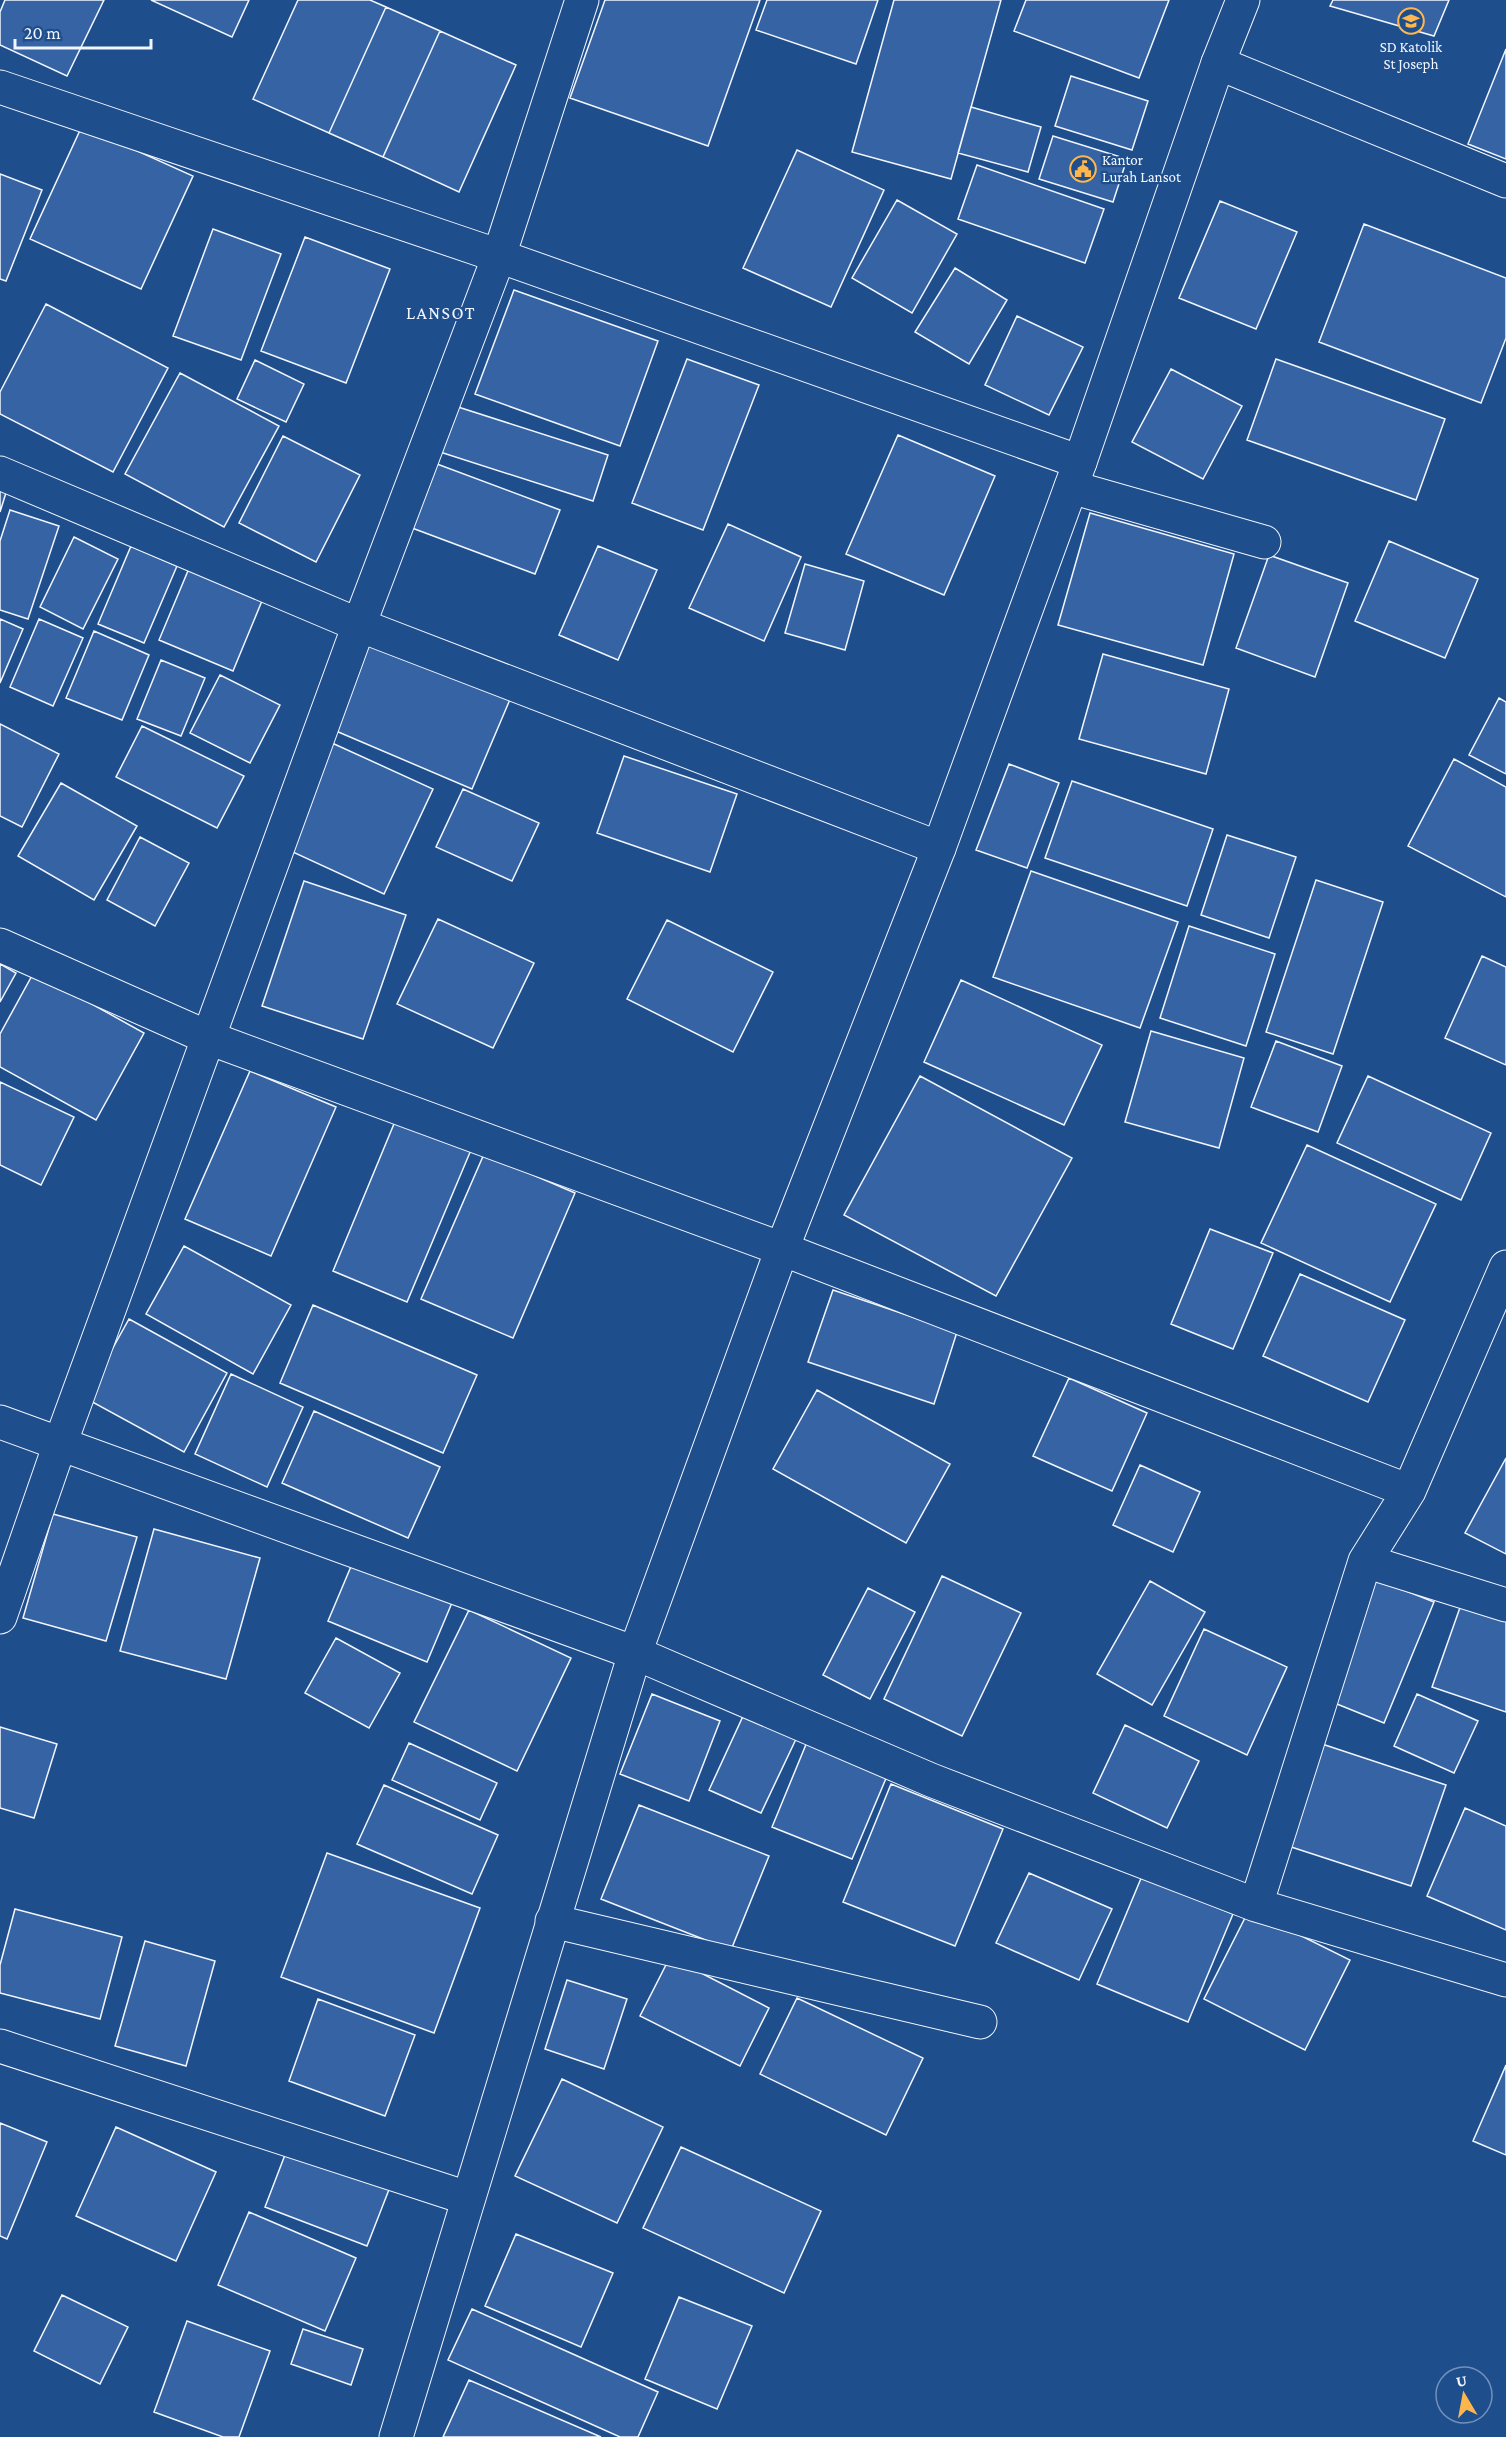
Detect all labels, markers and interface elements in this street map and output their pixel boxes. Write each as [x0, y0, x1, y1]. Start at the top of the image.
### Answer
school or university icon: SD Katolik St Joseph [1396, 6, 1426, 36]
scale bar [15, 12, 152, 50]
text: 20 m [24, 23, 61, 43]
place label: SD Katolik St Joseph [1380, 39, 1443, 73]
place label: Kantor Lurah Lansot [1102, 152, 1182, 185]
public building icon: Kantor Lurah Lansot [1068, 154, 1098, 184]
district label: LANSOT [406, 303, 476, 323]
north arrow [1434, 2365, 1494, 2425]
text: U [1455, 2371, 1468, 2390]

